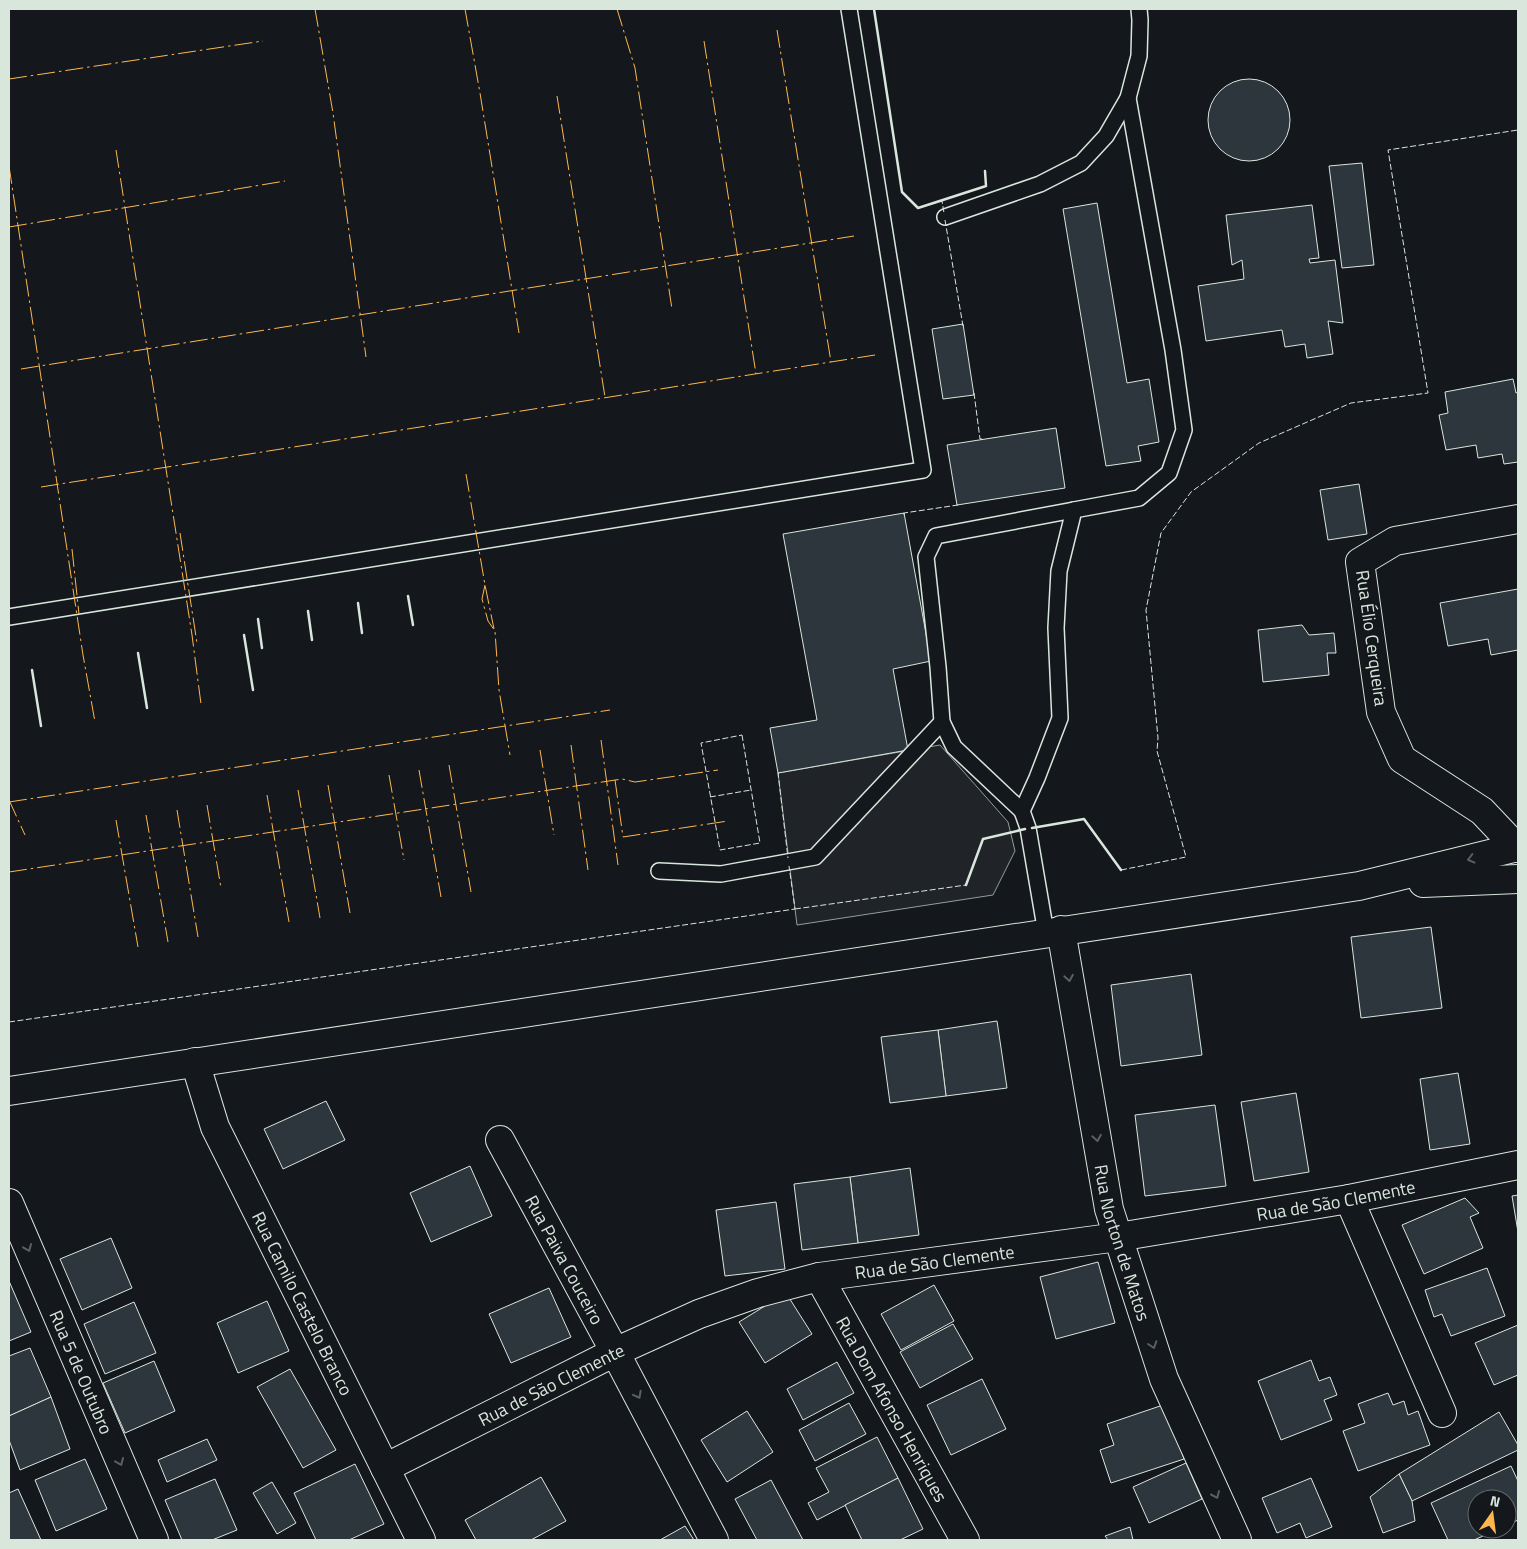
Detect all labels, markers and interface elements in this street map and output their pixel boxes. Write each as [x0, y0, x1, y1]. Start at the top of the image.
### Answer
street label: Rua Élio Cerqueira [1349, 568, 1395, 708]
one-way arrow [1466, 853, 1475, 864]
one-way arrow [1064, 974, 1074, 983]
one-way arrow [1091, 1134, 1101, 1143]
street label: Rua Norton de Matos [1088, 1162, 1158, 1324]
street label: Rua de São Clemente [1254, 1173, 1417, 1228]
street label: Rua Paiva Couceiro [519, 1190, 611, 1329]
street label: Rua Camilo Castelo Branco [246, 1207, 360, 1400]
street label: Rua de São Clemente [853, 1238, 1016, 1286]
one-way arrow [22, 1243, 33, 1252]
street label: Rua 5 de Outubro [43, 1306, 120, 1438]
street label: Rua Dom Afonso Henriques [830, 1311, 955, 1507]
street label: Rua de São Clemente [473, 1336, 629, 1432]
one-way arrow [1148, 1340, 1158, 1349]
one-way arrow [632, 1390, 642, 1399]
one-way arrow [114, 1457, 125, 1466]
north arrow [1467, 1489, 1517, 1539]
one-way arrow [1210, 1490, 1221, 1499]
text: N [1488, 1490, 1503, 1512]

